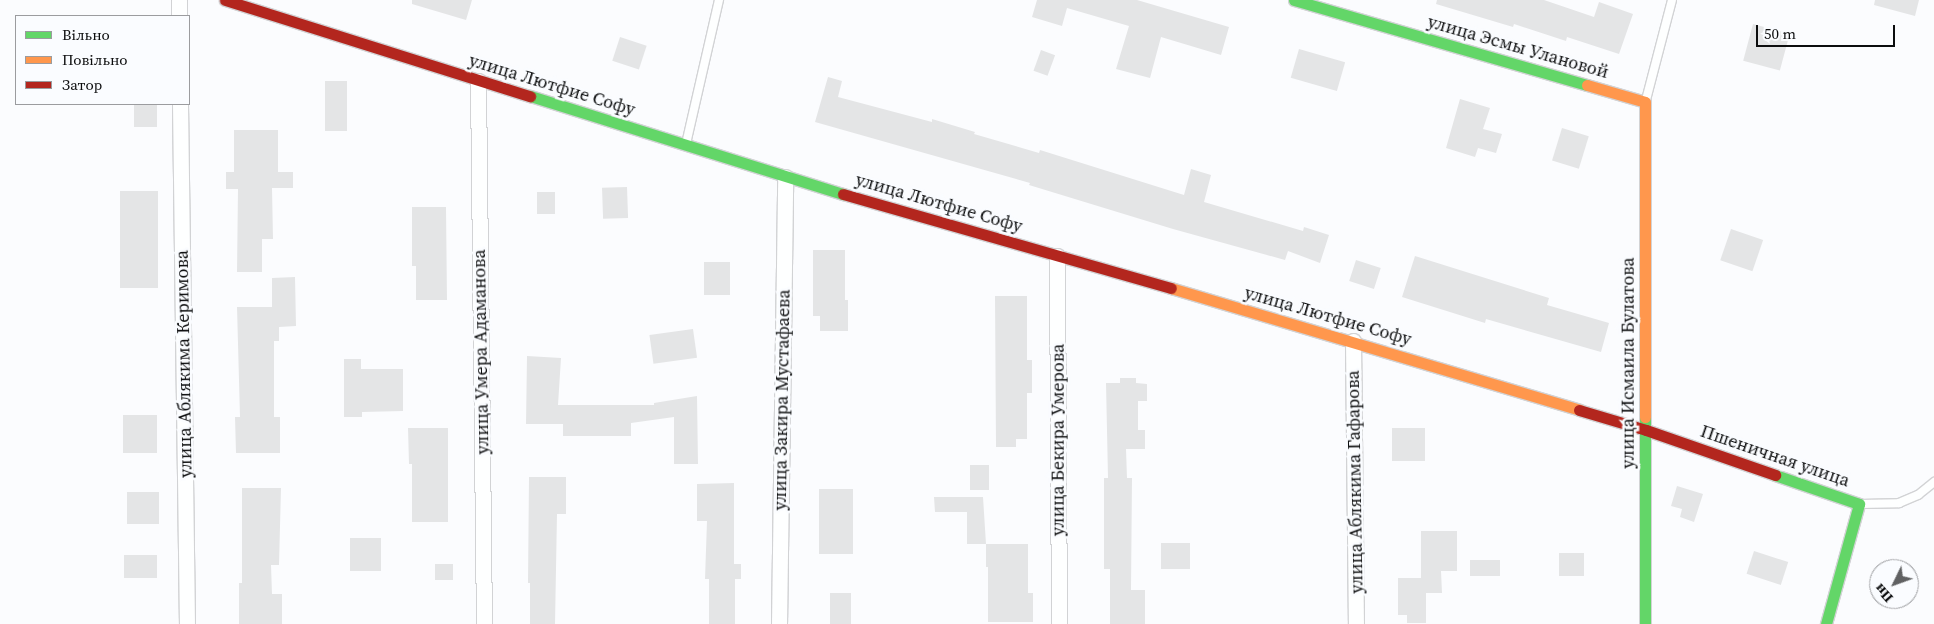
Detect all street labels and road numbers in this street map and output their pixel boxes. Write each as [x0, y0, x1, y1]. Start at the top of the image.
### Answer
street label: улица Эсмы Улановой [1425, 11, 1611, 83]
street label: улица Лютфие Софу [466, 49, 638, 121]
street label: улица Лютфие Софу [853, 169, 1025, 237]
street label: улица Умера Адаманова [468, 249, 494, 455]
street label: улица Аблякима Керимова [171, 250, 197, 478]
street label: улица Исмаила Булатова [1617, 257, 1639, 469]
street label: улица Лютфие Софу [1242, 282, 1414, 350]
street label: улица Закира Мустафаева [769, 289, 795, 511]
street label: улица Бекира Умерова [1047, 344, 1069, 536]
street label: улица Аблякима Гафарова [1342, 370, 1368, 594]
street label: Пшеничная улица [1698, 420, 1852, 492]

